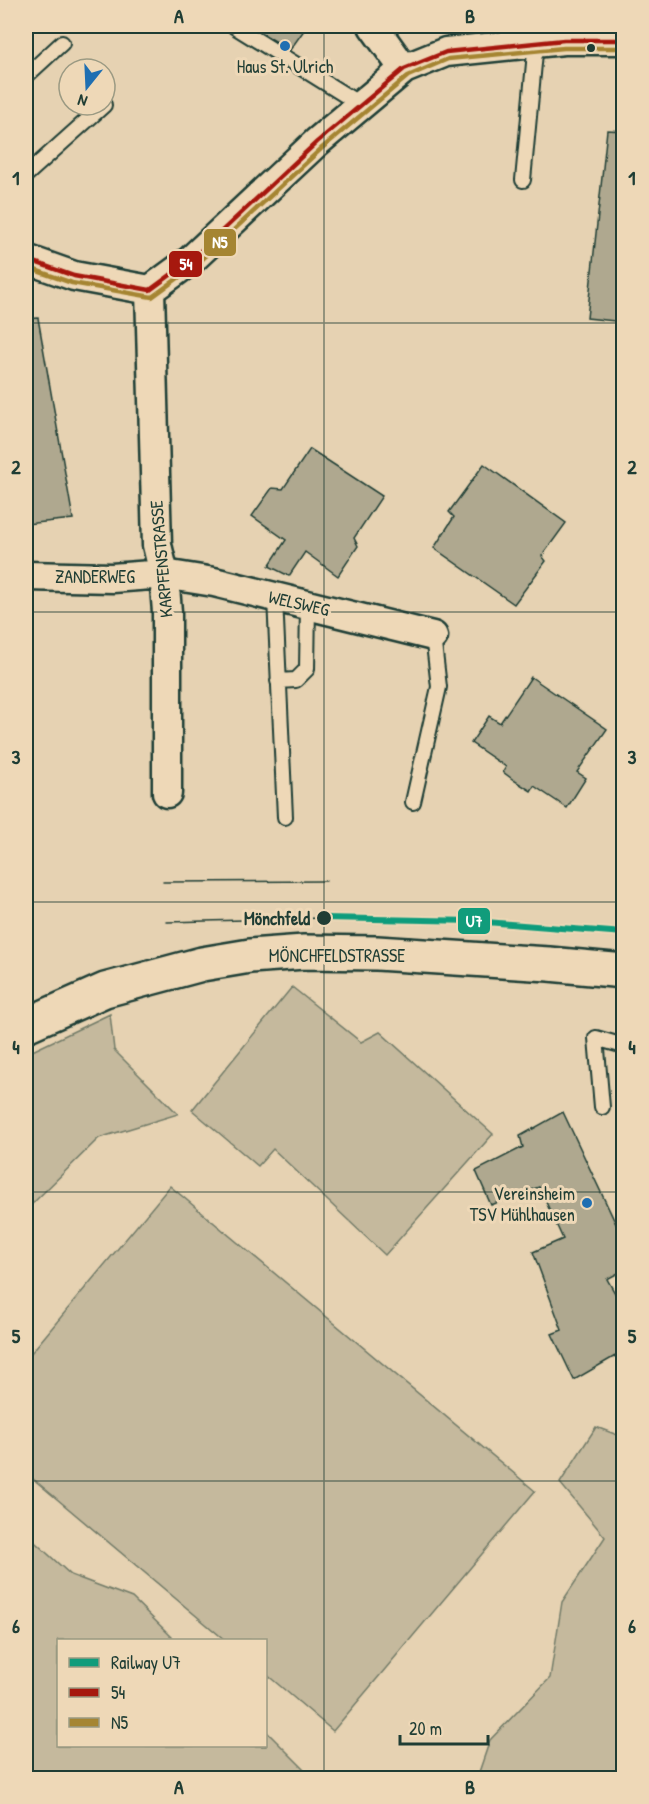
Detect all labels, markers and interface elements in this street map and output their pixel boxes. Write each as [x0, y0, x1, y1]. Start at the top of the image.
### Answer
text: A [174, 2, 184, 29]
text: B [465, 2, 475, 29]
marker: Haus St. Ulrich [278, 39, 292, 53]
unlabelled marker [585, 42, 597, 54]
place label: Haus St. Ulrich [237, 54, 334, 79]
north arrow [57, 57, 117, 117]
text: N [74, 89, 90, 113]
text: 1 [12, 164, 20, 191]
text: 1 [628, 164, 636, 191]
line badge: N5 [203, 228, 237, 257]
text: N5 [212, 231, 228, 253]
line badge: 54 [168, 250, 203, 278]
text: 54 [180, 253, 192, 275]
text: 2 [11, 453, 21, 480]
text: 2 [627, 453, 637, 480]
street label: KARPFENSTRASSE [143, 499, 179, 619]
street label: ZANDERWEG [55, 564, 135, 589]
street label: WELSWEG [266, 584, 332, 622]
text: 3 [12, 743, 21, 770]
text: 3 [628, 743, 637, 770]
place label: Mönchfeld [244, 906, 310, 931]
line badge: U7 [457, 907, 491, 935]
marker: Mönchfeld [315, 909, 333, 927]
text: U7 [466, 910, 482, 932]
street label: MÖNCHFELDSTRASSE [269, 943, 405, 968]
text: 4 [12, 1033, 20, 1060]
text: 4 [628, 1033, 636, 1060]
place label: Vereinsheim TSV Mühlhausen [470, 1181, 575, 1227]
marker: Vereinsheim TSV Mühlhausen [580, 1196, 594, 1210]
text: 5 [12, 1322, 21, 1349]
text: 5 [628, 1322, 637, 1349]
text: 6 [12, 1612, 20, 1639]
text: 6 [628, 1612, 636, 1639]
legend [57, 1639, 267, 1747]
text: Railway U7 [111, 1650, 181, 1675]
text: 54 [111, 1680, 126, 1705]
scale bar [400, 1708, 488, 1746]
text: N5 [111, 1710, 129, 1735]
text: 20 m [409, 1716, 442, 1741]
text: A [174, 1773, 184, 1800]
text: B [465, 1773, 475, 1800]

